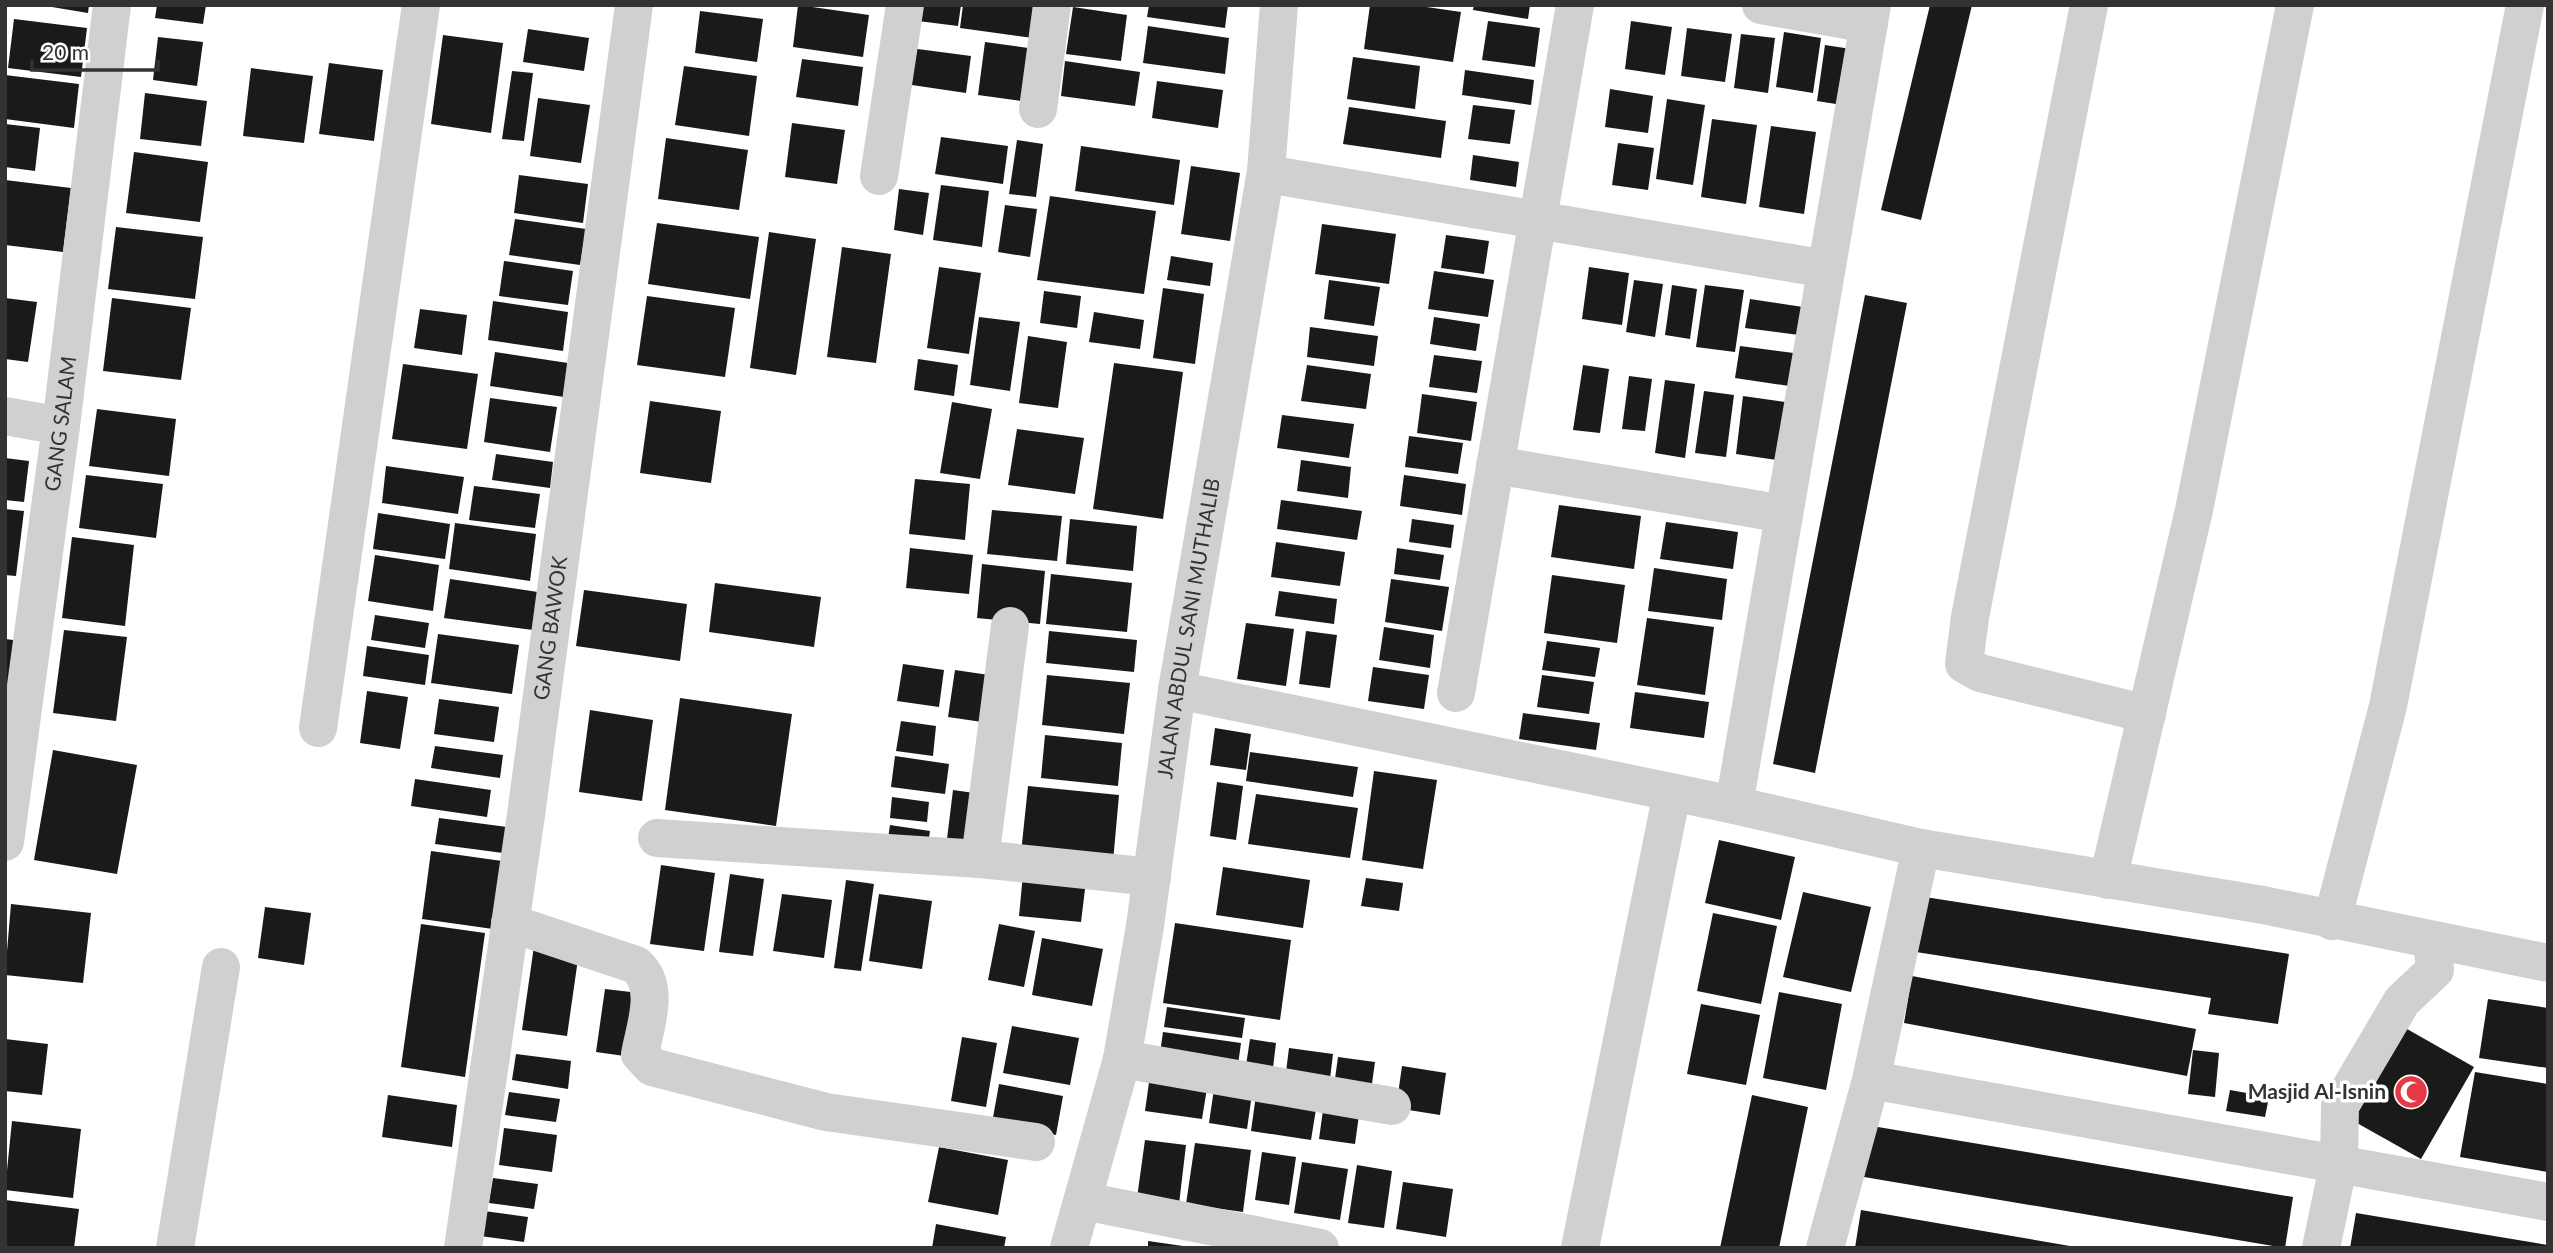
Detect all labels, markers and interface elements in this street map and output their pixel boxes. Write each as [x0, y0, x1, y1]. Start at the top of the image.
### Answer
scale bar [32, 28, 158, 72]
text: 20 m [42, 39, 89, 64]
street label: GANG SALAM [38, 355, 80, 493]
street label: JALAN ABDUL SANI MUTHALIB [1151, 476, 1224, 780]
street label: GANG BAWOK [527, 554, 571, 702]
mosque icon: Masjid Al-Isnin [2392, 1073, 2430, 1111]
place label: Masjid Al-Isnin [2248, 1078, 2386, 1103]

